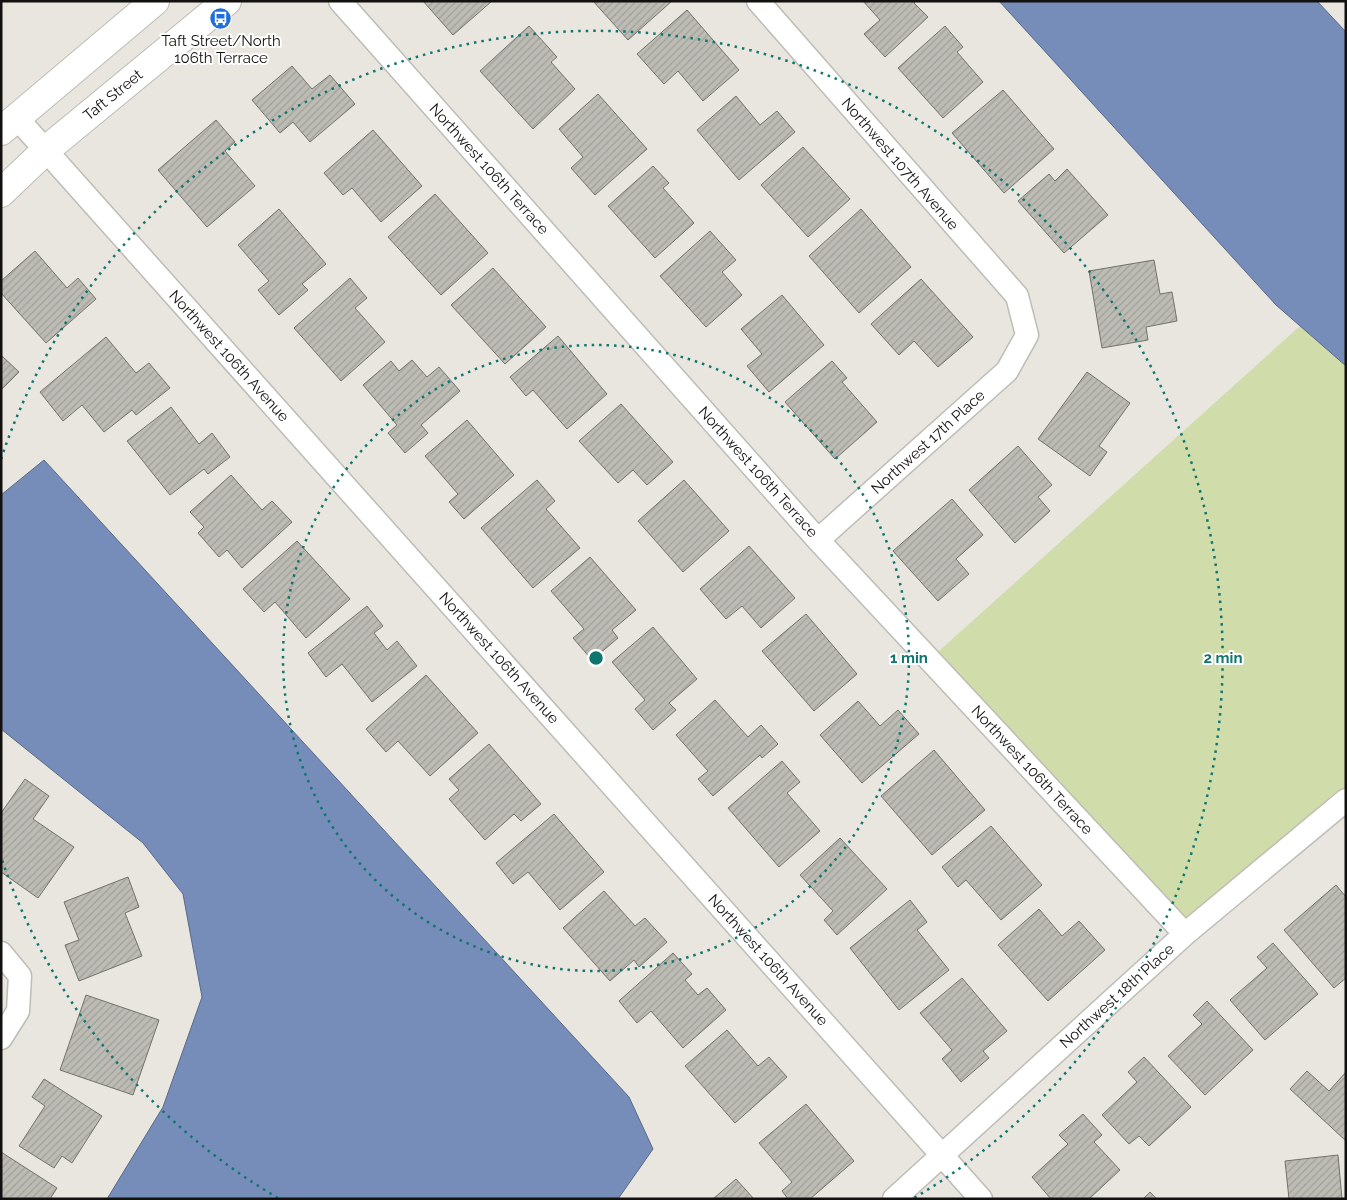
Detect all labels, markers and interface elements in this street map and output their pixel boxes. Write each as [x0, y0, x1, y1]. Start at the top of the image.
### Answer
bus stop icon: Taft Street/North 106th Terrace [209, 6, 233, 30]
place label: Taft Street/North 106th Terrace [161, 32, 281, 67]
street label: Taft Street [80, 66, 146, 124]
street label: Northwest 107th Avenue [838, 94, 962, 234]
street label: Northwest 106th Terrace [426, 100, 553, 238]
street label: Northwest 106th Avenue [165, 287, 293, 426]
street label: Northwest 17th Place [868, 386, 989, 498]
street label: Northwest 106th Terrace [695, 403, 822, 541]
street label: Northwest 106th Avenue [435, 589, 563, 728]
centre of rings [587, 649, 605, 667]
text: 1 min [890, 649, 928, 667]
text: 2 min [1204, 649, 1242, 667]
street label: Northwest 106th Terrace [968, 702, 1097, 838]
street label: Northwest 106th Avenue [704, 891, 832, 1030]
street label: Northwest 18th Place [1056, 940, 1178, 1052]

